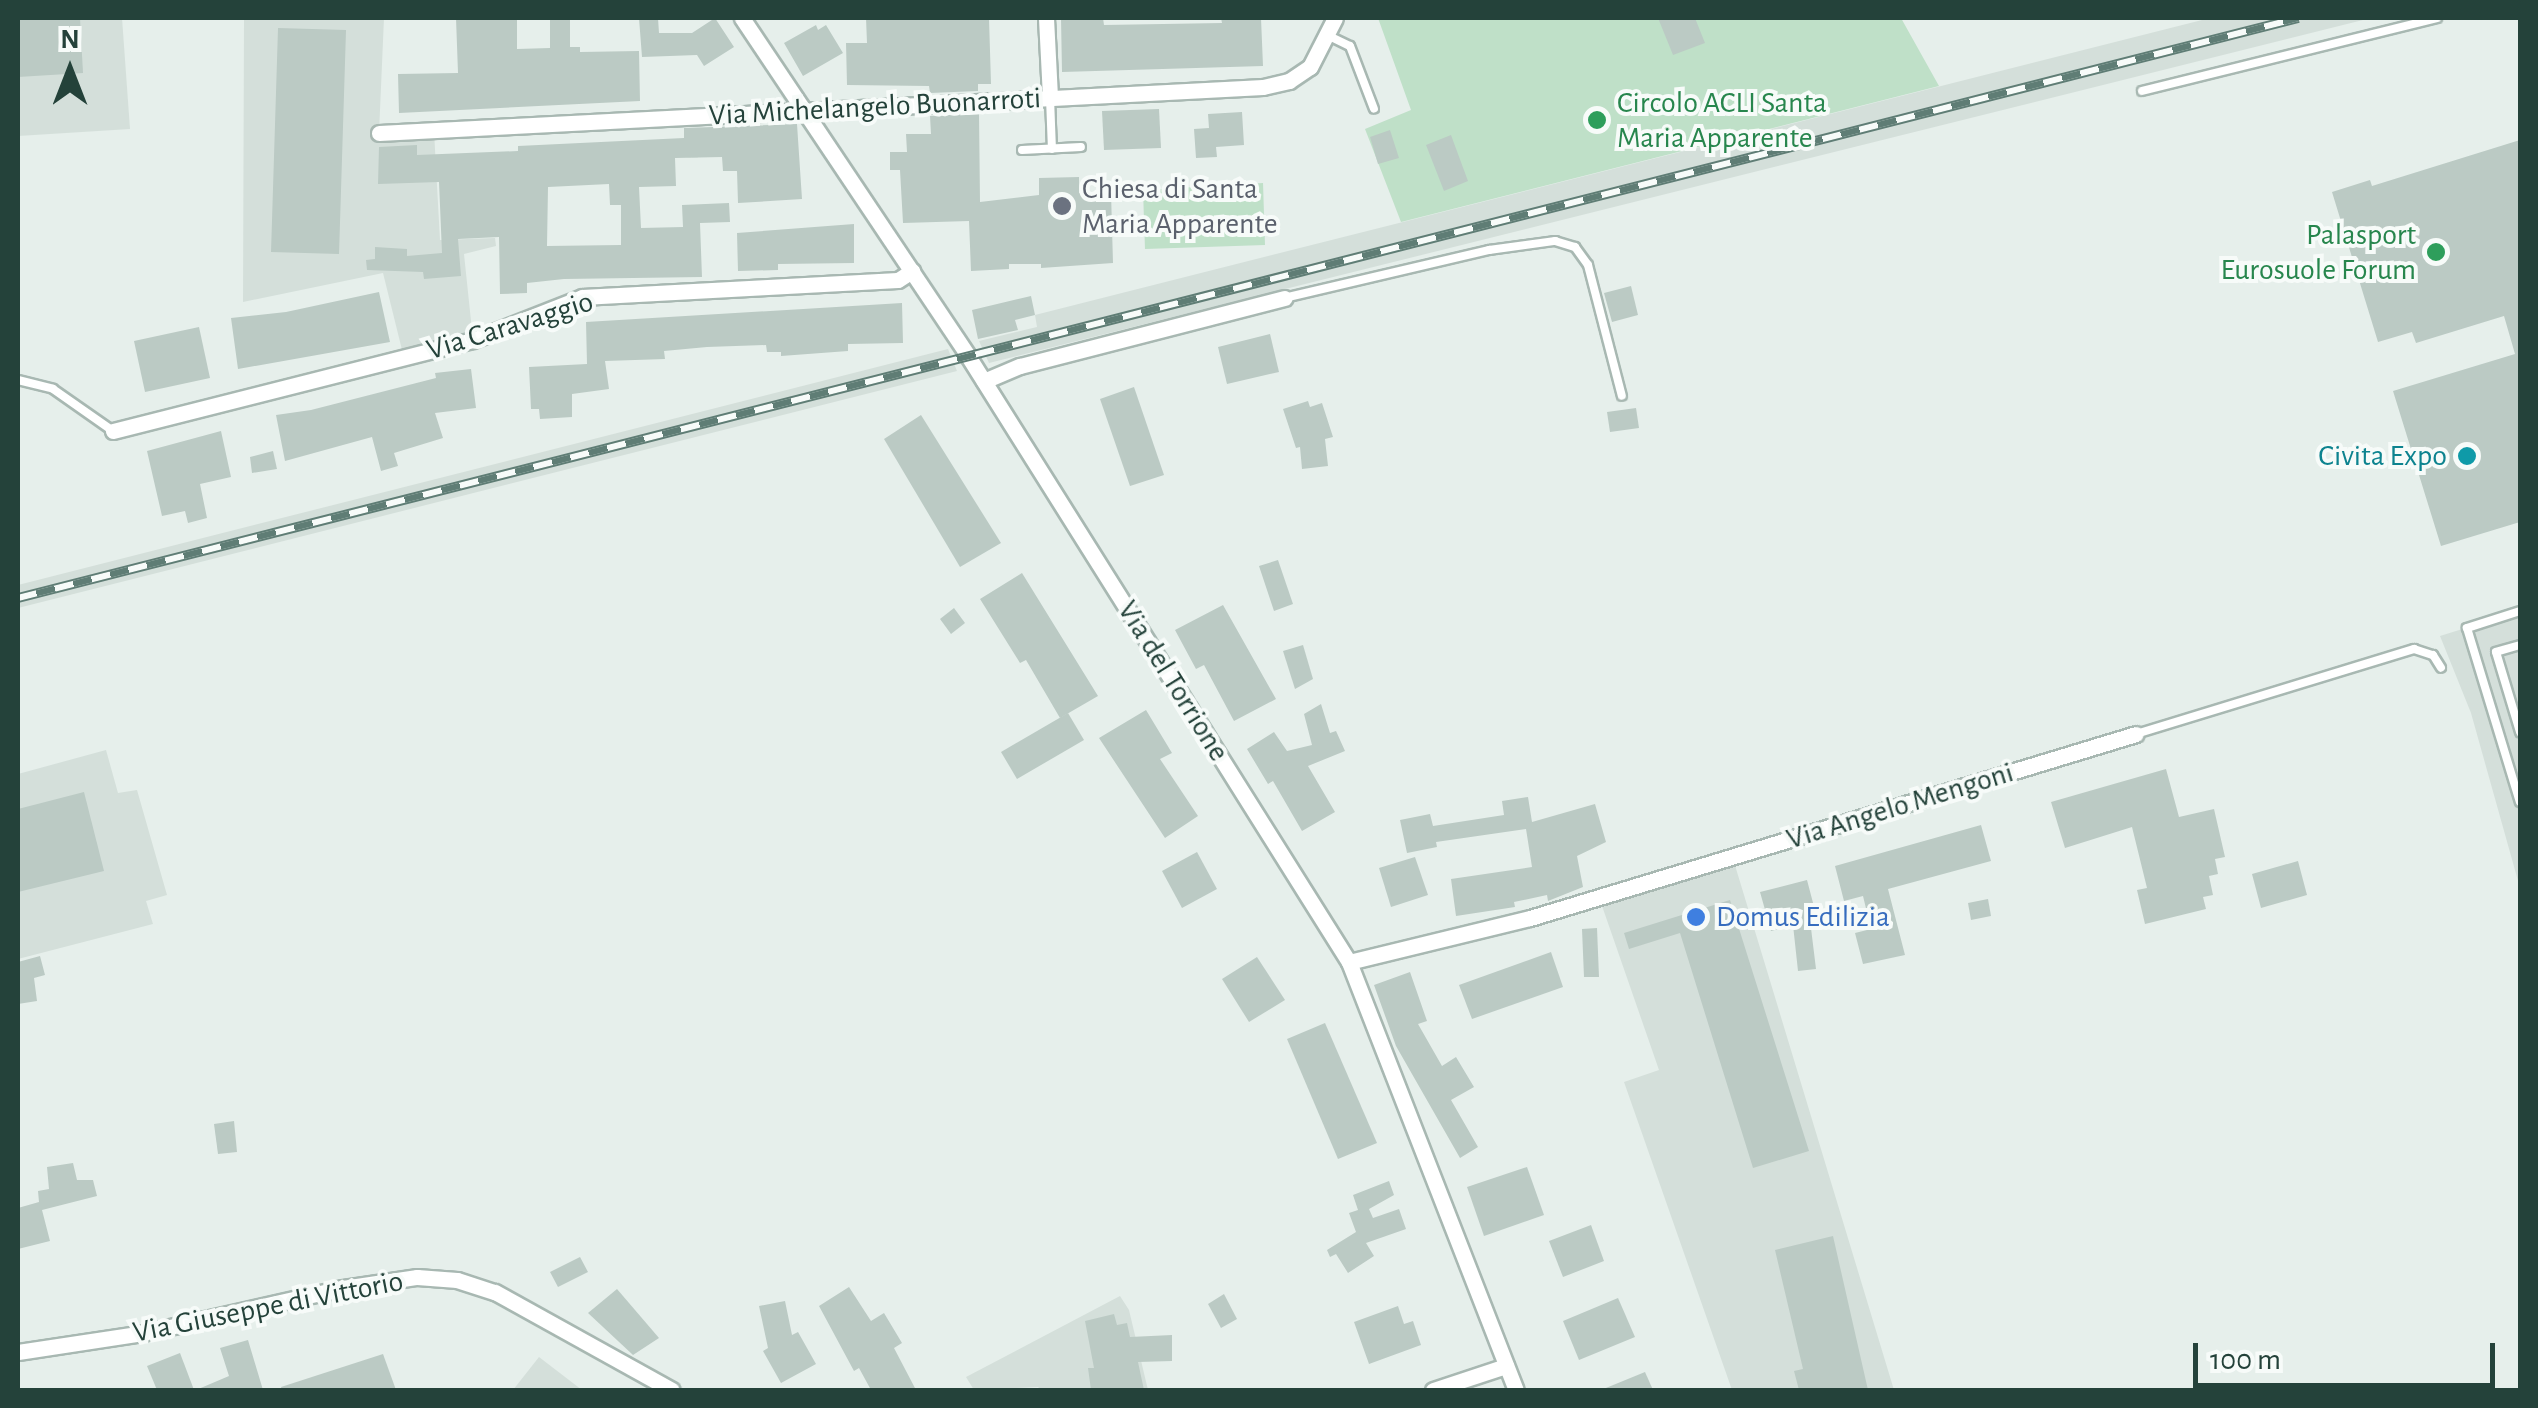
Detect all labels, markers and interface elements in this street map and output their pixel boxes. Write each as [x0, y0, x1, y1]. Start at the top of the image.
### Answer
north arrow [20, 20, 120, 120]
text: N [60, 26, 80, 54]
street label: Via Michelangelo Buonarroti [708, 80, 1042, 134]
place label: Circolo ACLI Santa Maria Apparente [1617, 85, 1827, 156]
marker: Circolo ACLI Santa Maria Apparente [1586, 109, 1608, 131]
place label: Chiesa di Santa Maria Apparente [1082, 171, 1277, 242]
marker: Chiesa di Santa Maria Apparente [1051, 195, 1073, 217]
place label: Palasport Eurosuole Forum [2220, 217, 2416, 288]
marker: Palasport Eurosuole Forum [2425, 241, 2447, 263]
street label: Via Caravaggio [422, 284, 598, 368]
place label: Civita Expo [2318, 438, 2447, 474]
marker: Civita Expo [2456, 445, 2478, 467]
street label: Via del Torrione [1109, 594, 1237, 768]
street label: Via Angelo Mengoni [1782, 754, 2018, 858]
place label: Domus Edilizia [1716, 899, 1890, 935]
marker: Domus Edilizia [1685, 906, 1707, 928]
street label: Via Giuseppe di Vittorio [130, 1263, 406, 1351]
scale bar [2198, 1323, 2500, 1385]
text: 100 m [2210, 1345, 2281, 1375]

